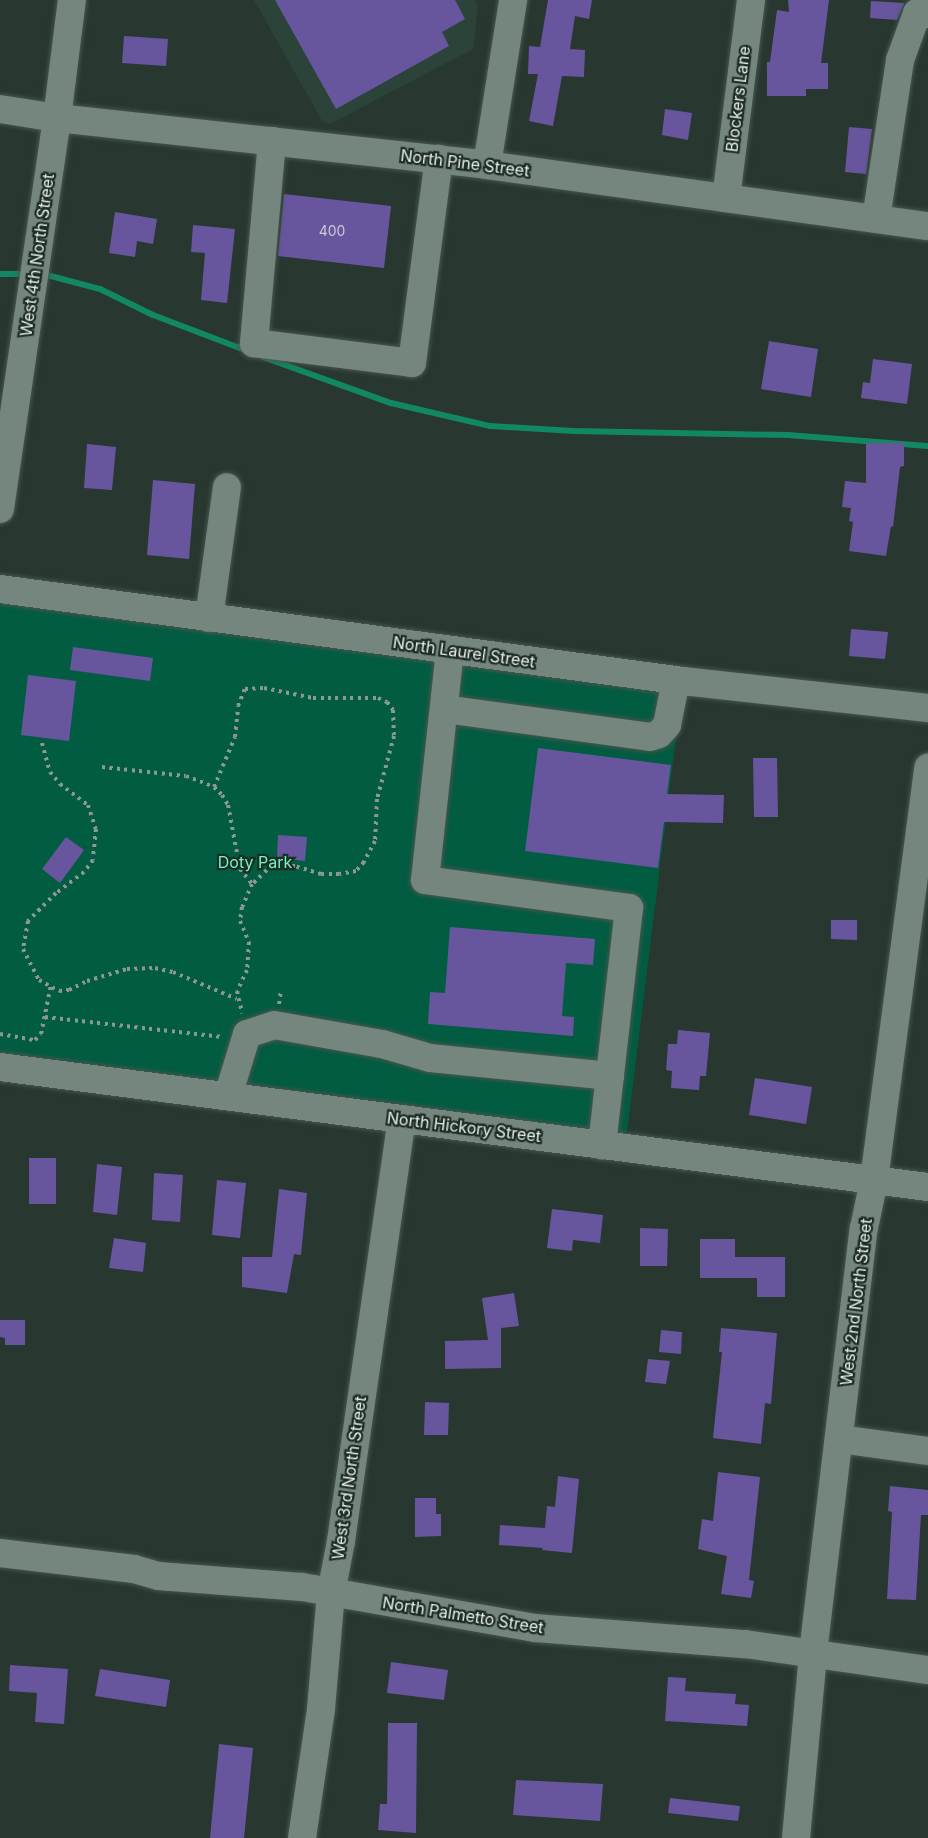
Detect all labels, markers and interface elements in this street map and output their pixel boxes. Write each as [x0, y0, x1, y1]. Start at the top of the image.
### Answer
street label: Blockers Lane [722, 45, 754, 153]
street label: North Pine Street [399, 146, 531, 180]
street label: West 4th North Street [16, 172, 58, 338]
house number: 400 [319, 223, 345, 239]
street label: North Laurel Street [392, 633, 536, 671]
park label: Doty Park [218, 852, 292, 872]
street label: North Hickory Street [386, 1108, 542, 1146]
street label: West 2nd North Street [836, 1217, 876, 1387]
street label: West 3rd North Street [328, 1395, 370, 1561]
street label: North Palmetto Street [381, 1593, 545, 1637]

